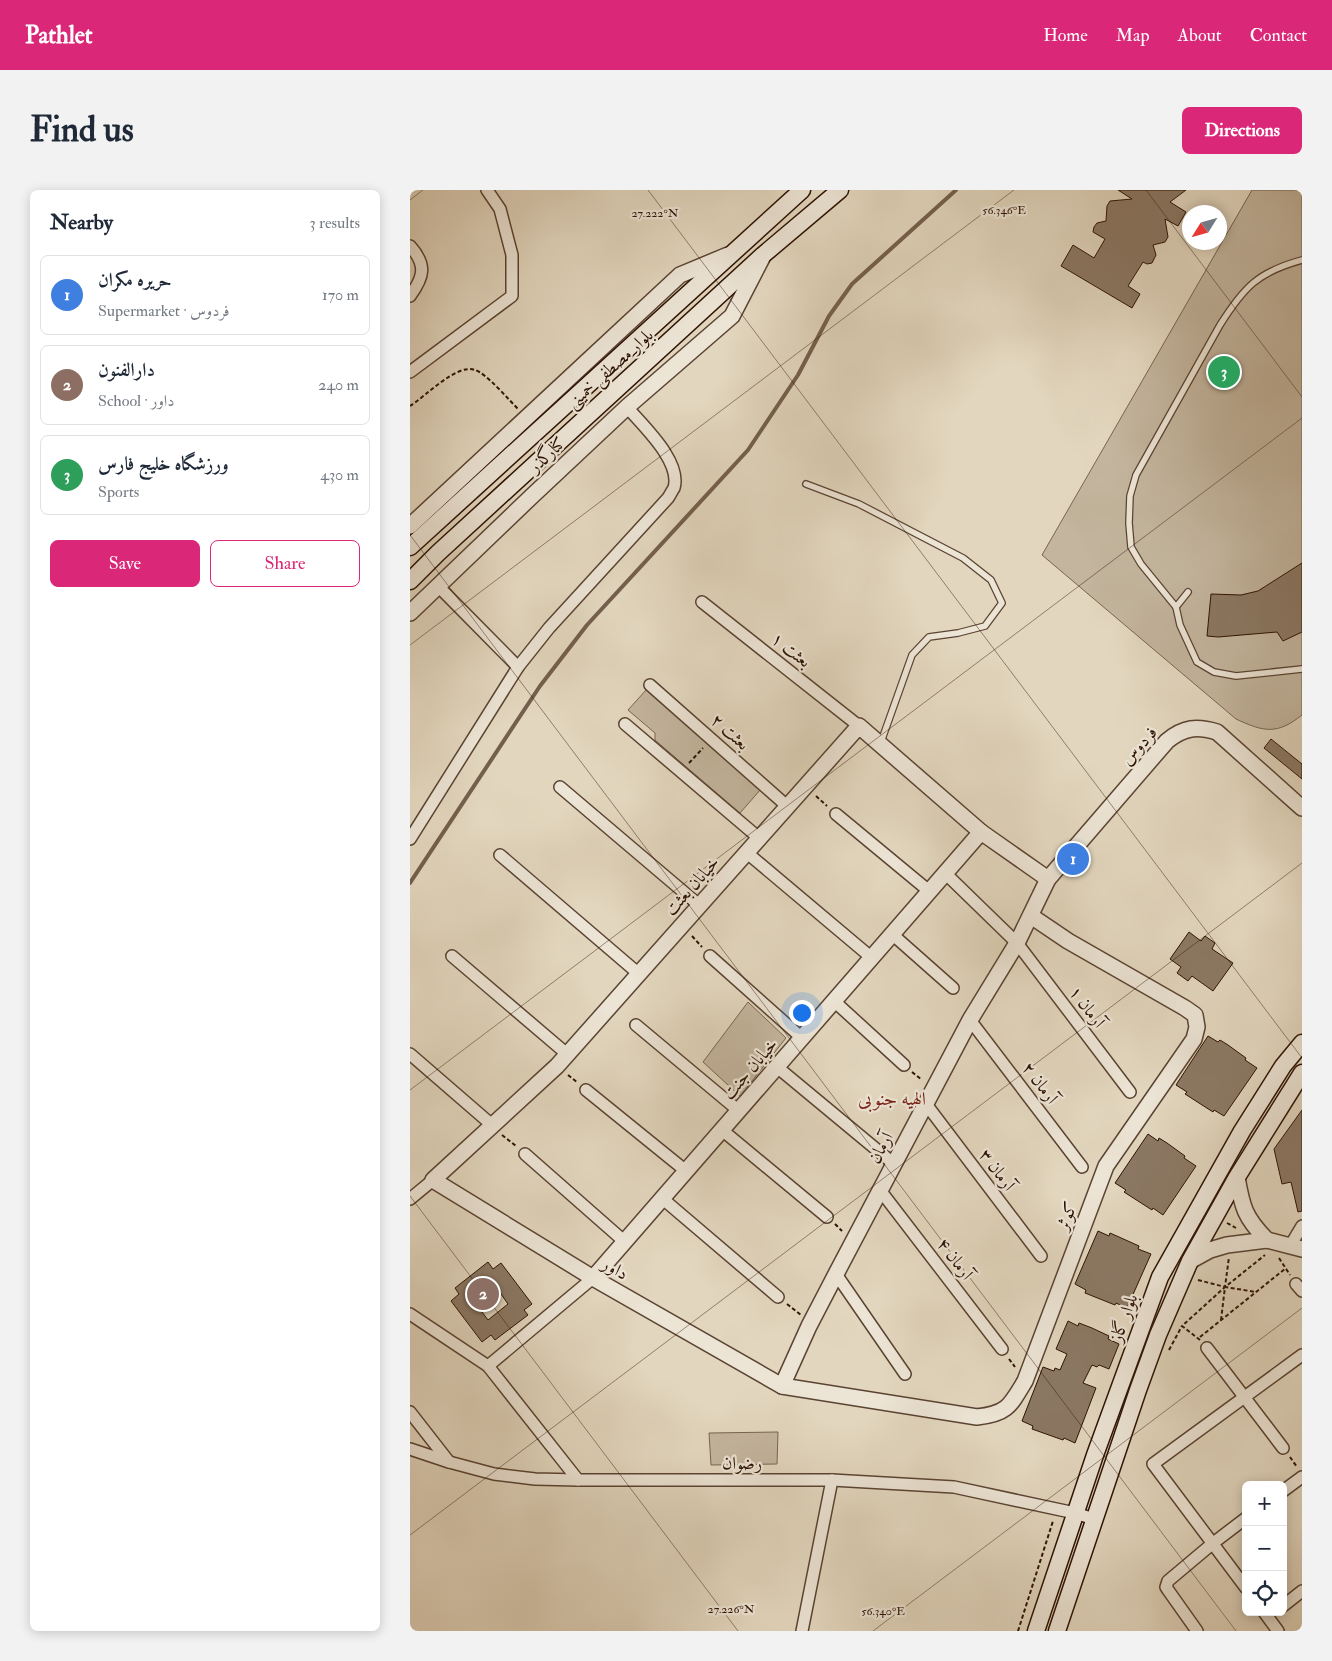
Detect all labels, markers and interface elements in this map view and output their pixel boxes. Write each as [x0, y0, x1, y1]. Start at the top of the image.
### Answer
text: Pathlet [25, 20, 93, 51]
text: Home [1043, 24, 1088, 47]
text: Map [1116, 24, 1150, 47]
text: About [1178, 24, 1222, 47]
text: Contact [1250, 24, 1307, 47]
button: Directions [1182, 107, 1302, 154]
text: Find us [30, 108, 134, 152]
text: 56.346°E [982, 203, 1026, 218]
north arrow [1182, 205, 1227, 250]
text: 27.222°N [632, 206, 679, 221]
text: Nearby [50, 209, 113, 236]
text: 3 results [309, 213, 360, 233]
text: حریره مکران [98, 268, 171, 292]
text: 1 [64, 285, 70, 305]
text: 170 m [322, 285, 359, 305]
text: Supermarket · فردوس [98, 301, 230, 321]
street label: بلوار مصطفی خمینی [562, 324, 659, 415]
pin: 3 [1208, 353, 1240, 391]
text: دارالفنون [98, 358, 155, 382]
text: 2 [63, 375, 71, 395]
text: 240 m [318, 375, 359, 395]
text: School · داور [98, 391, 175, 411]
street label: کنارگذر [521, 431, 571, 479]
text: ورزشگاه خلیج فارس [98, 452, 229, 476]
text: 3 [64, 465, 70, 485]
text: 430 m [320, 465, 359, 485]
text: Sports [98, 482, 139, 502]
button: Save [50, 540, 200, 587]
button: Share [210, 540, 360, 587]
street label: بعثت ۱ [766, 627, 816, 673]
street label: بعثت ۲ [706, 709, 754, 755]
street label: فردوس [1116, 722, 1162, 770]
pin: 1 [1057, 840, 1089, 878]
street label: خیابان بعثت [659, 851, 725, 921]
street label: آرمان ۱ [1064, 981, 1112, 1034]
your location [789, 1000, 815, 1026]
street label: خیابان جنت [717, 1034, 783, 1104]
street label: آرمان ۲ [1017, 1057, 1065, 1110]
district label: الهیه جنوبی [858, 1087, 926, 1113]
street label: آرمان [863, 1126, 900, 1168]
street label: آرمان ۳ [974, 1144, 1022, 1197]
street label: کوثر [1050, 1198, 1083, 1236]
street label: آرمان ۴ [932, 1233, 980, 1286]
street label: داور [596, 1251, 632, 1286]
pin: 2 [467, 1275, 499, 1313]
street label: بلوار گاز [1104, 1291, 1143, 1347]
street label: رضوان [722, 1452, 762, 1475]
map controls [1242, 1481, 1287, 1616]
button: + [1242, 1481, 1287, 1526]
button: − [1242, 1526, 1287, 1571]
button: locate [1242, 1571, 1287, 1616]
text: 27.226°N [708, 1602, 755, 1617]
text: 56.340°E [861, 1604, 905, 1619]

